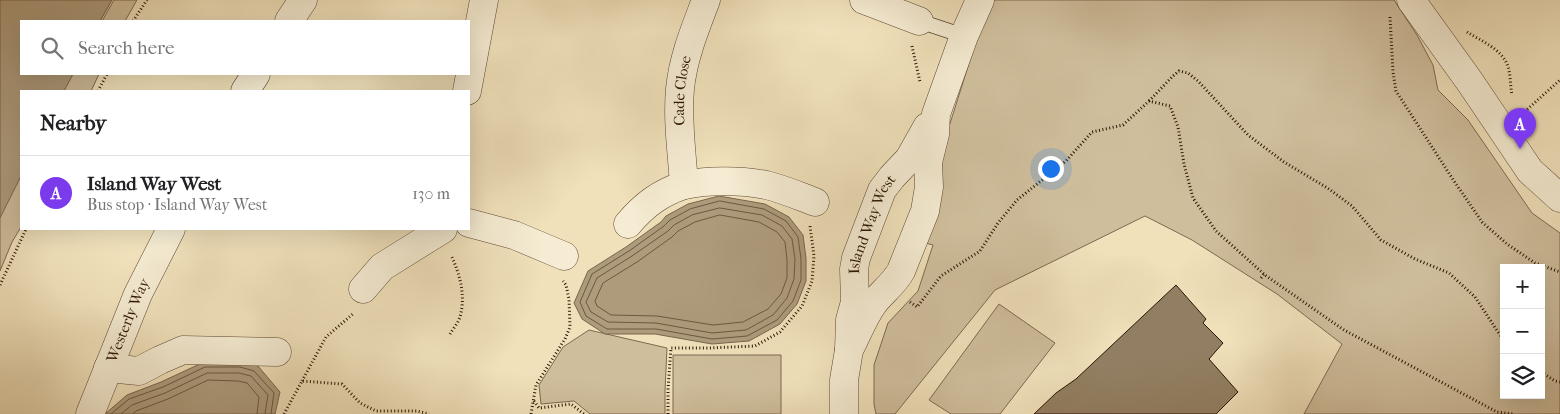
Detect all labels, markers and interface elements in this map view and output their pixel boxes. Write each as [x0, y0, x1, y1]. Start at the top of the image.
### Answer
search box [20, 20, 470, 75]
icon: search [38, 34, 66, 62]
text: Search here [78, 37, 174, 59]
street label: Cade Close [670, 53, 695, 126]
pin: A [1504, 108, 1536, 149]
text: Nearby [40, 111, 106, 135]
your location [1038, 156, 1064, 182]
street label: Island Way West [845, 171, 900, 274]
text: Island Way West [87, 173, 221, 195]
text: A [51, 184, 61, 203]
text: 130 m [412, 184, 450, 203]
text: Bus stop · Island Way West [87, 195, 267, 214]
map controls [1500, 264, 1545, 399]
button: + [1500, 264, 1545, 309]
street label: Westerly Way [102, 274, 154, 366]
button: − [1500, 309, 1545, 354]
button: layers [1500, 354, 1545, 399]

